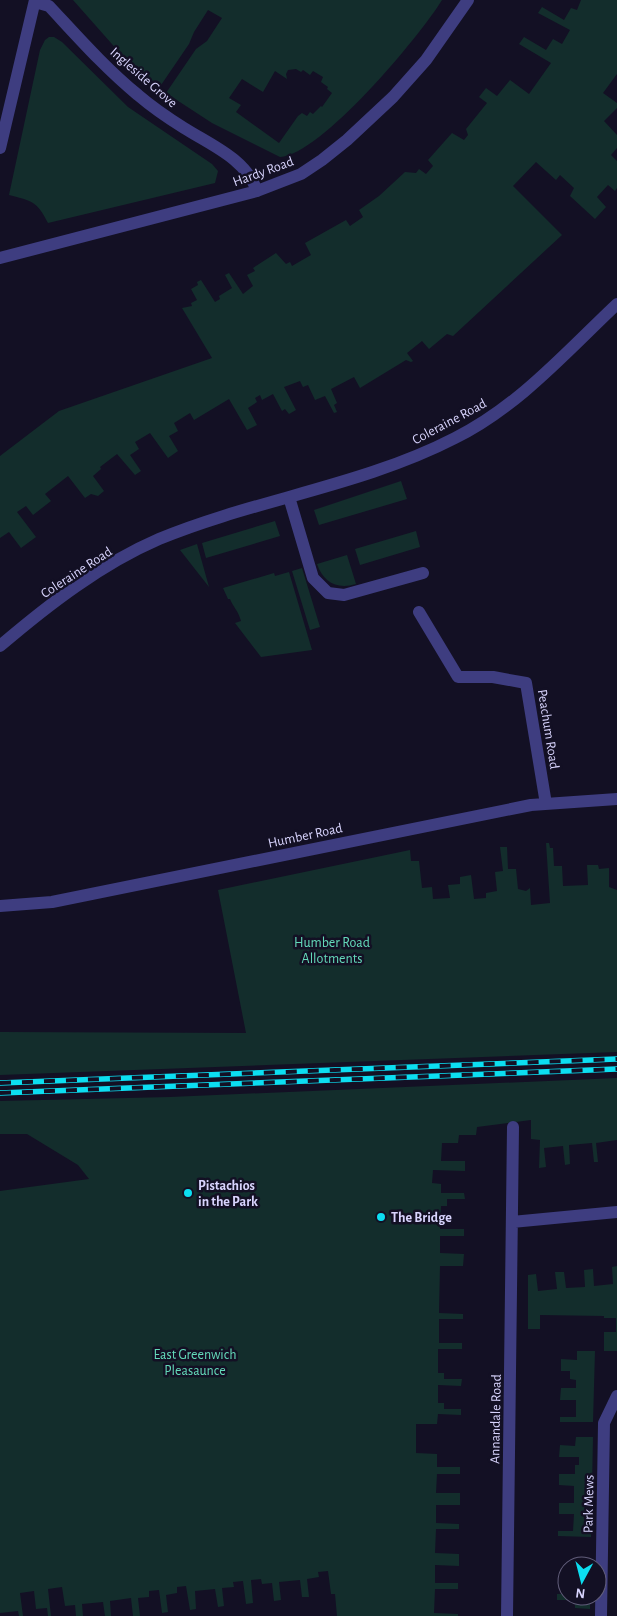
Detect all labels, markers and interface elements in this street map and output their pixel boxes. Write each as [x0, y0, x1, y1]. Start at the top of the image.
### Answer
street label: Ingleside Grove [107, 45, 179, 110]
street label: Hardy Road [231, 155, 296, 189]
street label: Coleraine Road [410, 396, 489, 447]
street label: Coleraine Road [38, 545, 115, 601]
street label: Peachum Road [535, 688, 561, 770]
street label: Humber Road [267, 821, 344, 851]
park label: Humber Road Allotments [294, 936, 370, 966]
place label: Pistachios in the Park [198, 1179, 258, 1209]
marker: Pistachios in the Park [182, 1187, 194, 1199]
marker: The Bridge [375, 1211, 387, 1223]
place label: The Bridge [391, 1211, 452, 1225]
park label: East Greenwich Pleasaunce [154, 1348, 236, 1378]
street label: Annandale Road [488, 1374, 504, 1464]
street label: Park Mews [581, 1475, 597, 1533]
north arrow [557, 1556, 607, 1606]
text: N [575, 1585, 586, 1600]

